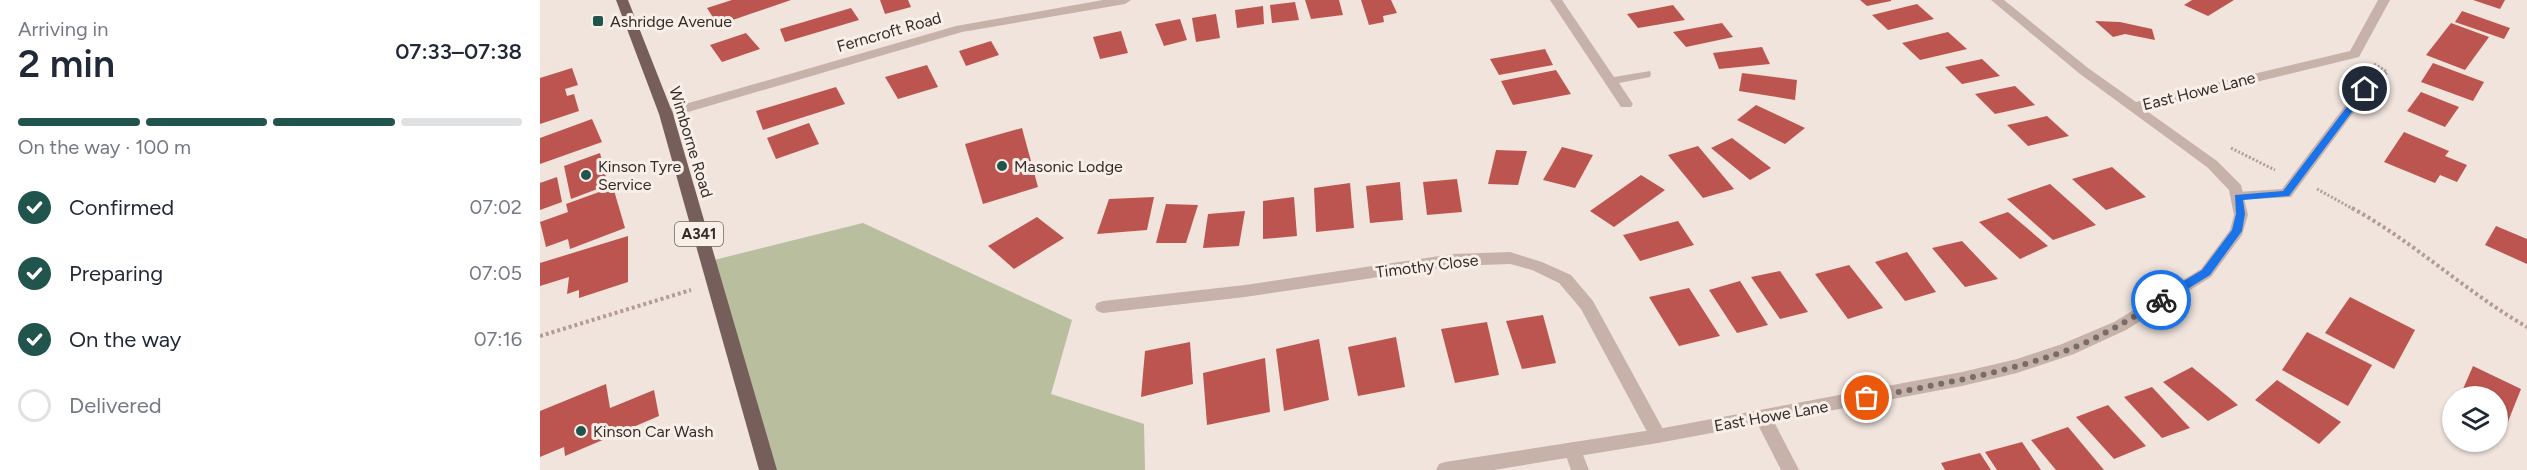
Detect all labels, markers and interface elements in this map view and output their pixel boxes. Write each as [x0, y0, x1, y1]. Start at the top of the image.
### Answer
street label: Ferncroft Road [835, 8, 943, 56]
place label: Ashridge Avenue [610, 12, 732, 31]
marker: Ashridge Avenue [591, 14, 605, 28]
text: Arriving in [18, 17, 108, 41]
text: 07:33–07:38 [395, 38, 522, 65]
text: 2 min [18, 40, 115, 87]
pin [2339, 63, 2390, 114]
street label: East Howe Lane [2141, 68, 2258, 114]
icon: home [2348, 72, 2381, 105]
street label: Wimborne Road [665, 84, 717, 200]
text: On the way · 100 m [18, 135, 191, 159]
place label: Kinson Tyre Service [598, 157, 681, 194]
place label: Masonic Lodge [1014, 157, 1123, 176]
marker: Masonic Lodge [995, 159, 1009, 173]
marker: Kinson Tyre Service [579, 168, 593, 182]
icon: check [18, 191, 51, 224]
text: Confirmed [69, 194, 174, 221]
text: 07:02 [469, 195, 522, 219]
road number: A341 [675, 222, 723, 246]
street label: Timothy Close [1375, 250, 1480, 282]
icon: check [18, 257, 51, 290]
text: Preparing [69, 260, 163, 287]
text: 07:05 [469, 261, 522, 285]
courier [2131, 270, 2191, 330]
icon: bike [2145, 284, 2178, 317]
icon: check [18, 323, 51, 356]
text: On the way [69, 326, 181, 353]
text: 07:16 [474, 327, 522, 351]
pin [1841, 372, 1892, 423]
icon: bag [1850, 381, 1883, 414]
map controls [2442, 386, 2508, 452]
button: layers [2442, 386, 2508, 452]
text: Delivered [69, 392, 162, 419]
street label: East Howe Lane [1713, 397, 1830, 435]
place label: Kinson Car Wash [593, 422, 713, 441]
marker: Kinson Car Wash [574, 424, 588, 438]

